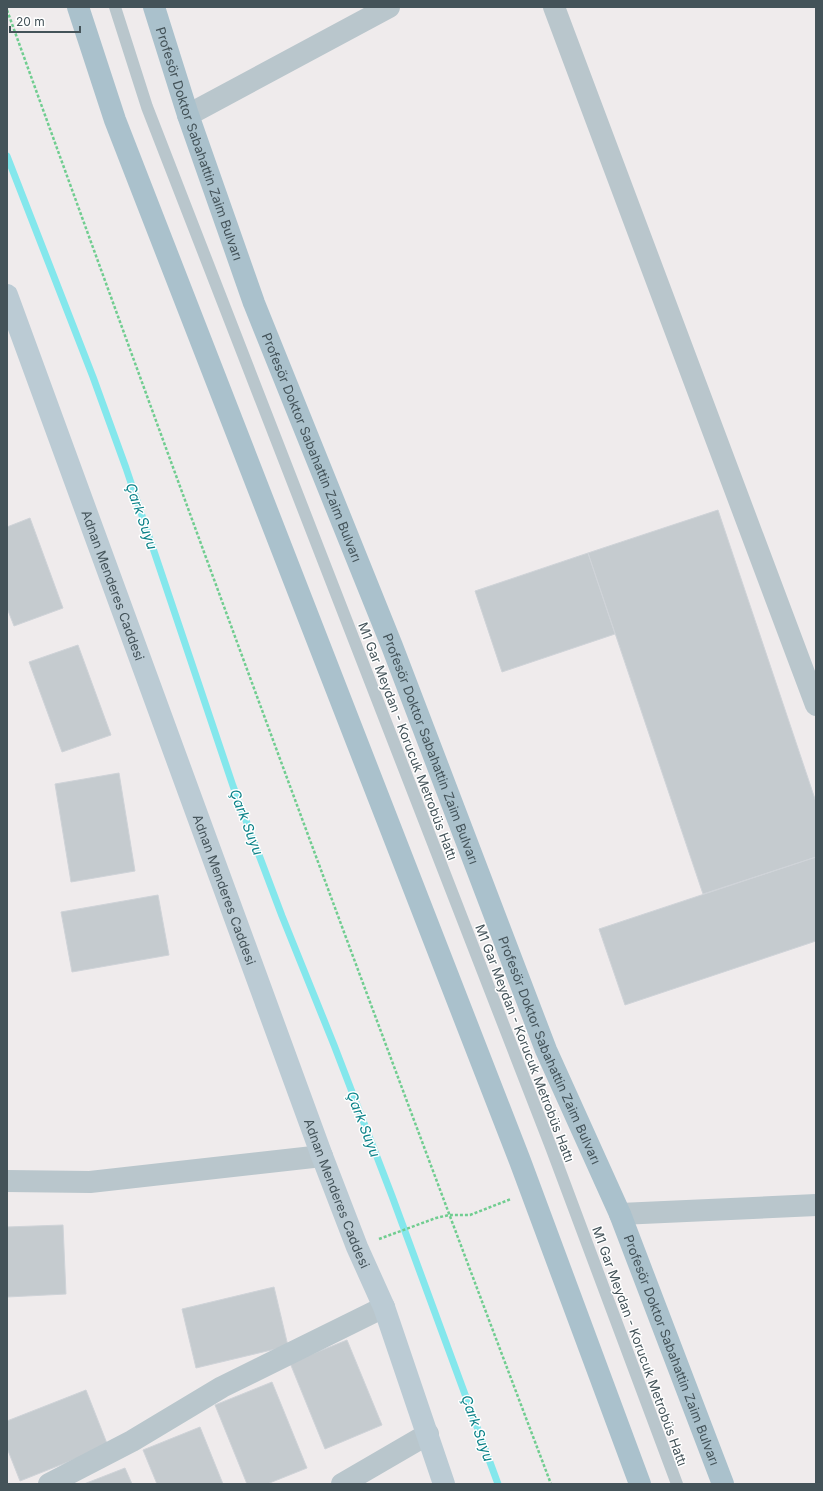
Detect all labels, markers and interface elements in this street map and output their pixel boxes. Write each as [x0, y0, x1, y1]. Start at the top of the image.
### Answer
scale bar [10, 8, 80, 34]
text: 20 m [16, 14, 45, 29]
street label: Profesör Doktor Sabahattin Zaim Bulvarı [153, 25, 246, 263]
street label: Profesör Doktor Sabahattin Zaim Bulvarı [259, 330, 365, 564]
water label: Çark Suyu [123, 480, 161, 552]
street label: Adnan Menderes Caddesi [78, 508, 148, 663]
street label: M1 Gar Meydan - Korucuk Metrobüs Hattı [355, 620, 461, 862]
street label: Profesör Doktor Sabahattin Zaim Bulvarı [380, 631, 482, 866]
water label: Çark Suyu [227, 787, 267, 857]
street label: Adnan Menderes Caddesi [190, 812, 259, 967]
street label: M1 Gar Meydan - Korucuk Metrobüs Hattı [472, 922, 578, 1164]
street label: Profesör Doktor Sabahattin Zaim Bulvarı [495, 934, 604, 1167]
water label: Çark Suyu [344, 1089, 384, 1159]
street label: Adnan Menderes Caddesi [301, 1116, 373, 1271]
street label: M1 Gar Meydan - Korucuk Metrobüs Hattı [589, 1224, 691, 1468]
street label: Profesör Doktor Sabahattin Zaim Bulvarı [621, 1232, 723, 1468]
water label: Çark Suyu [458, 1393, 498, 1463]

